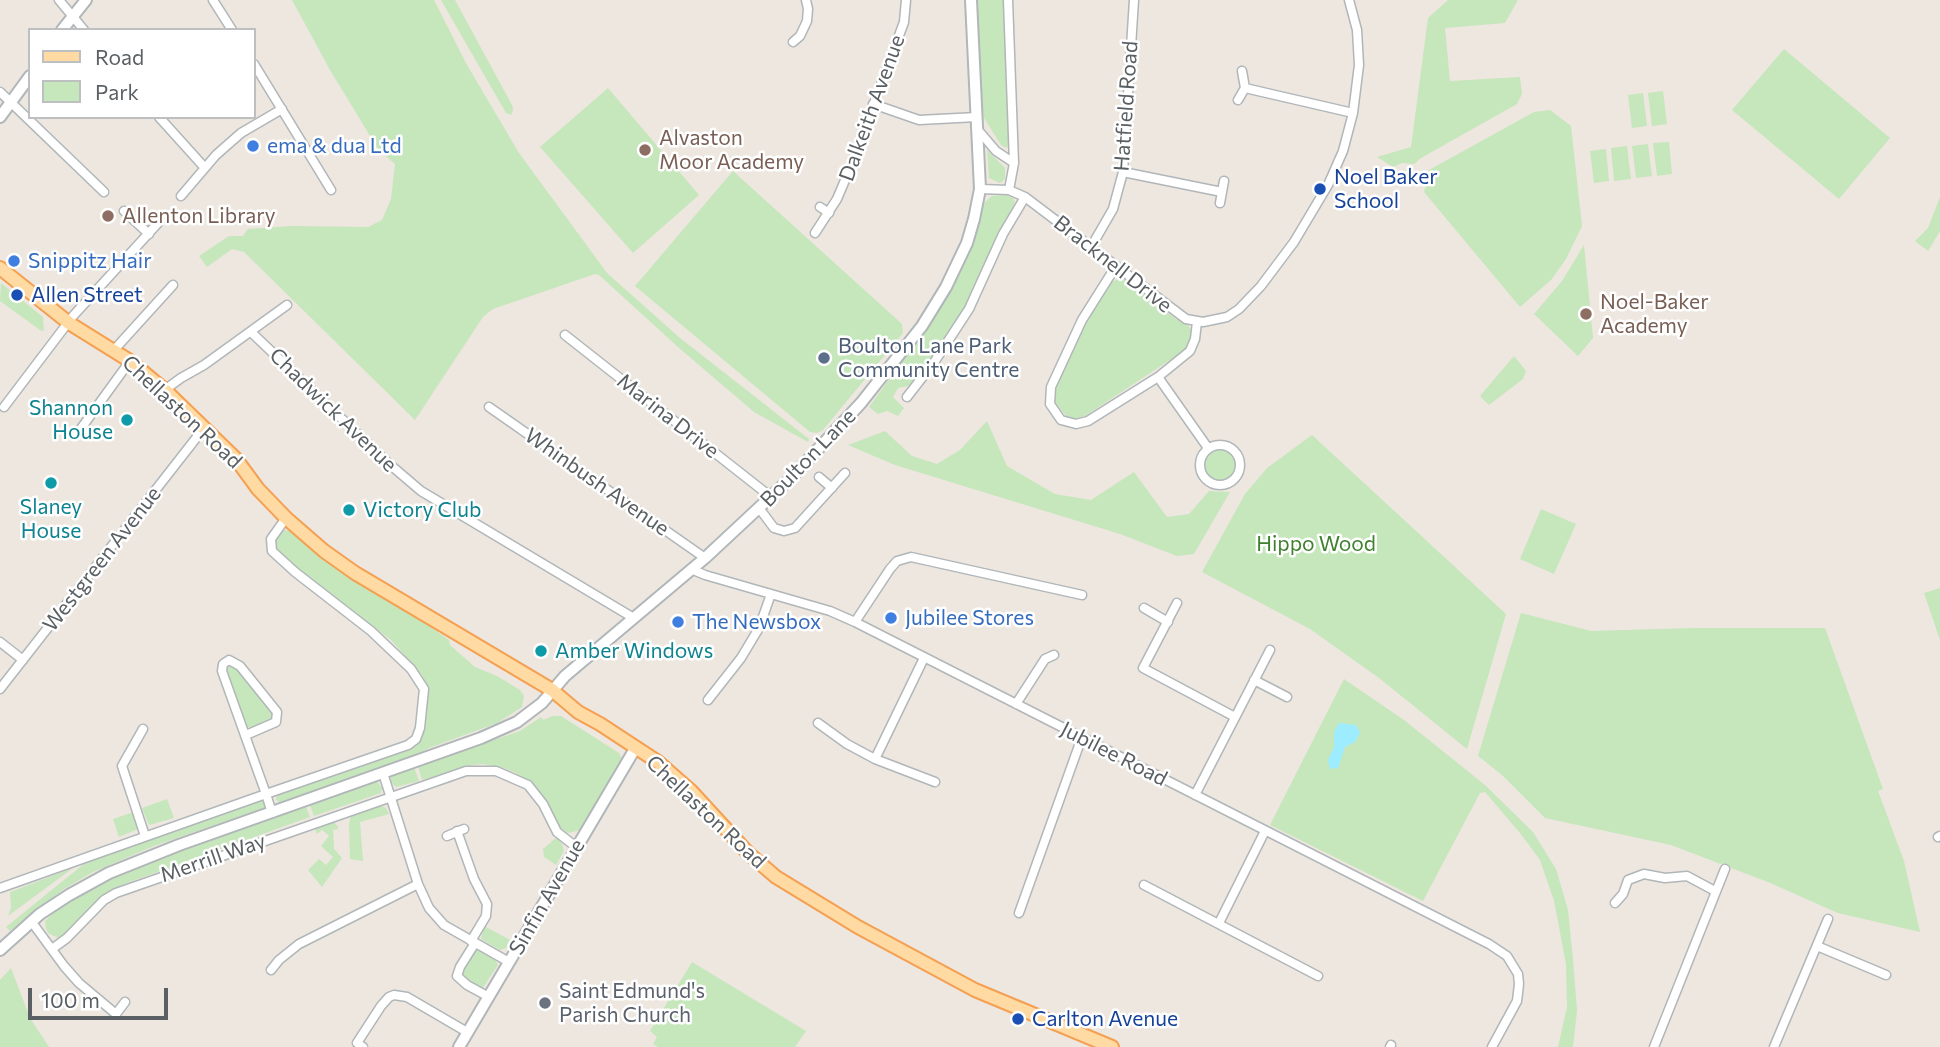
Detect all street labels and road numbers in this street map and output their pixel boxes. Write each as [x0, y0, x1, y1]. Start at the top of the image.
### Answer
street label: Dalkeith Avenue [834, 31, 910, 185]
street label: Hatfield Road [1109, 40, 1143, 172]
street label: Bracknell Drive [1049, 210, 1177, 318]
street label: Chadwick Avenue [264, 343, 402, 477]
street label: Chellaston Road [117, 350, 247, 474]
street label: Marina Drive [612, 368, 724, 464]
street label: Boulton Lane [755, 404, 861, 512]
street label: Whinbush Avenue [520, 423, 674, 541]
street label: Westgreen Avenue [38, 482, 166, 636]
street label: Jubilee Road [1057, 716, 1171, 792]
street label: Chellaston Road [641, 750, 771, 874]
street label: Merrill Way [157, 828, 269, 888]
street label: Sinfin Avenue [504, 835, 590, 959]

